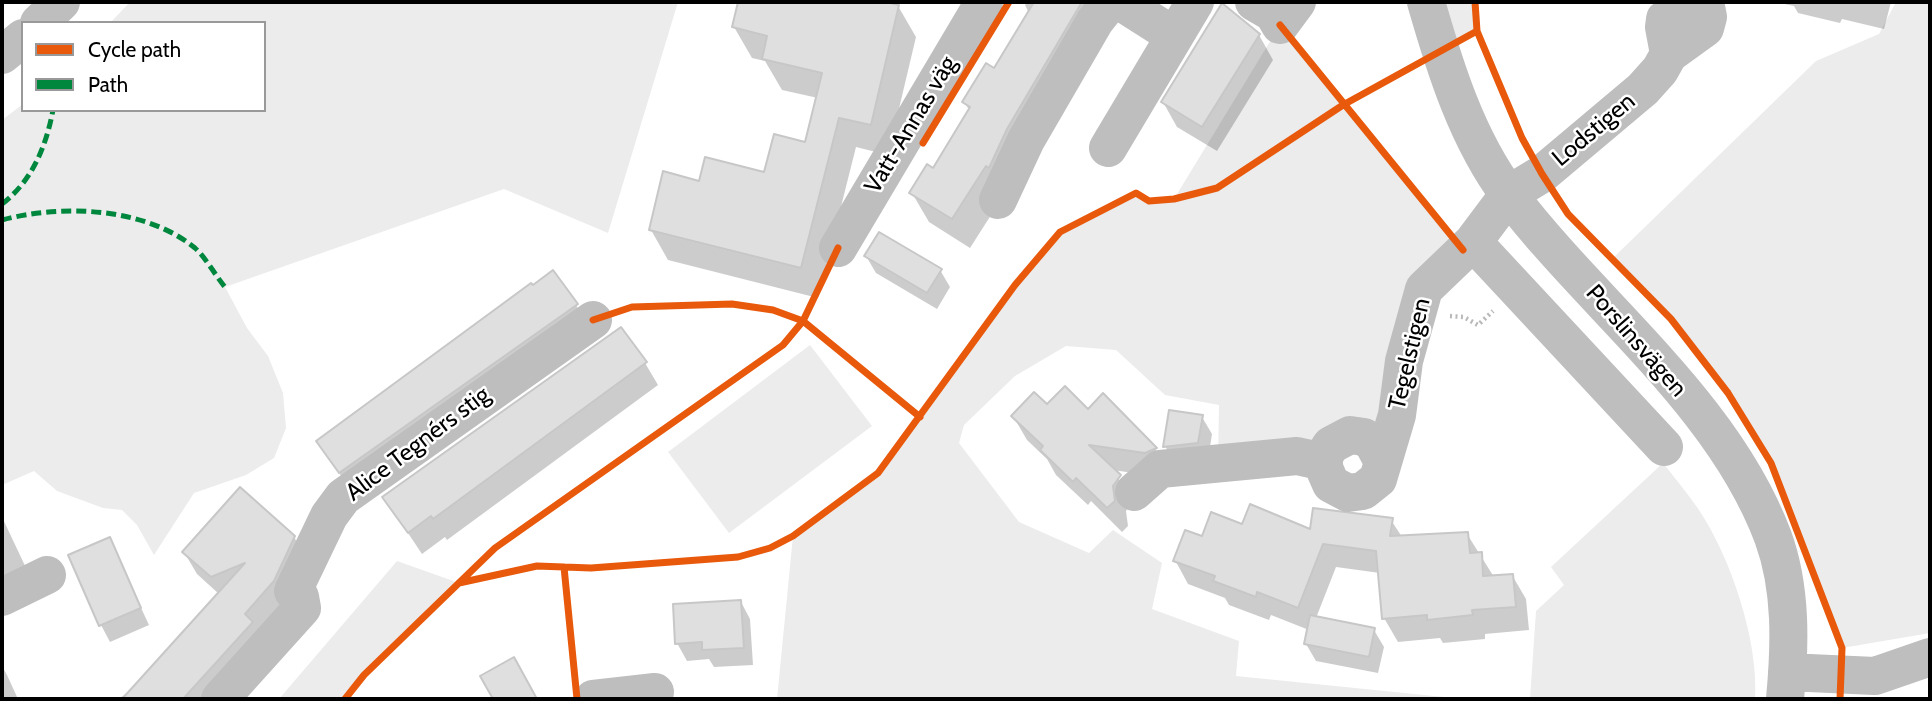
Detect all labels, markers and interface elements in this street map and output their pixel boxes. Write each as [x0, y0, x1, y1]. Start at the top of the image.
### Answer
legend [21, 21, 266, 112]
text: Cycle path [88, 37, 181, 62]
street label: Vatt-Annas väg [859, 51, 963, 199]
text: Path [88, 72, 128, 97]
street label: Lodstigen [1547, 87, 1641, 173]
street label: Porslinsvägen [1580, 279, 1692, 403]
street label: Tegelstigen [1383, 295, 1437, 413]
street label: Alice Tegnérs stig [340, 381, 496, 507]

